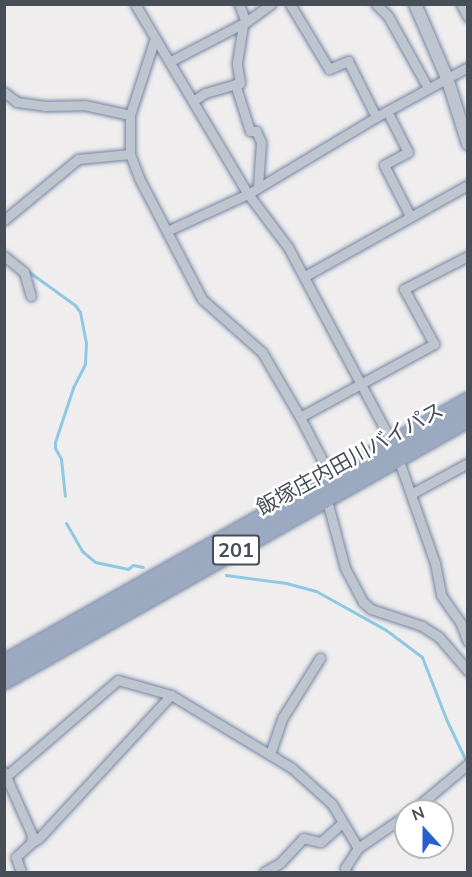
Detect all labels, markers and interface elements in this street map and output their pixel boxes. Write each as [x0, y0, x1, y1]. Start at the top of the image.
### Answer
street label: 飯塚庄内田川バイパス [252, 397, 448, 521]
road number: 201 [212, 533, 260, 567]
north arrow [394, 799, 454, 859]
text: N [409, 802, 428, 826]

